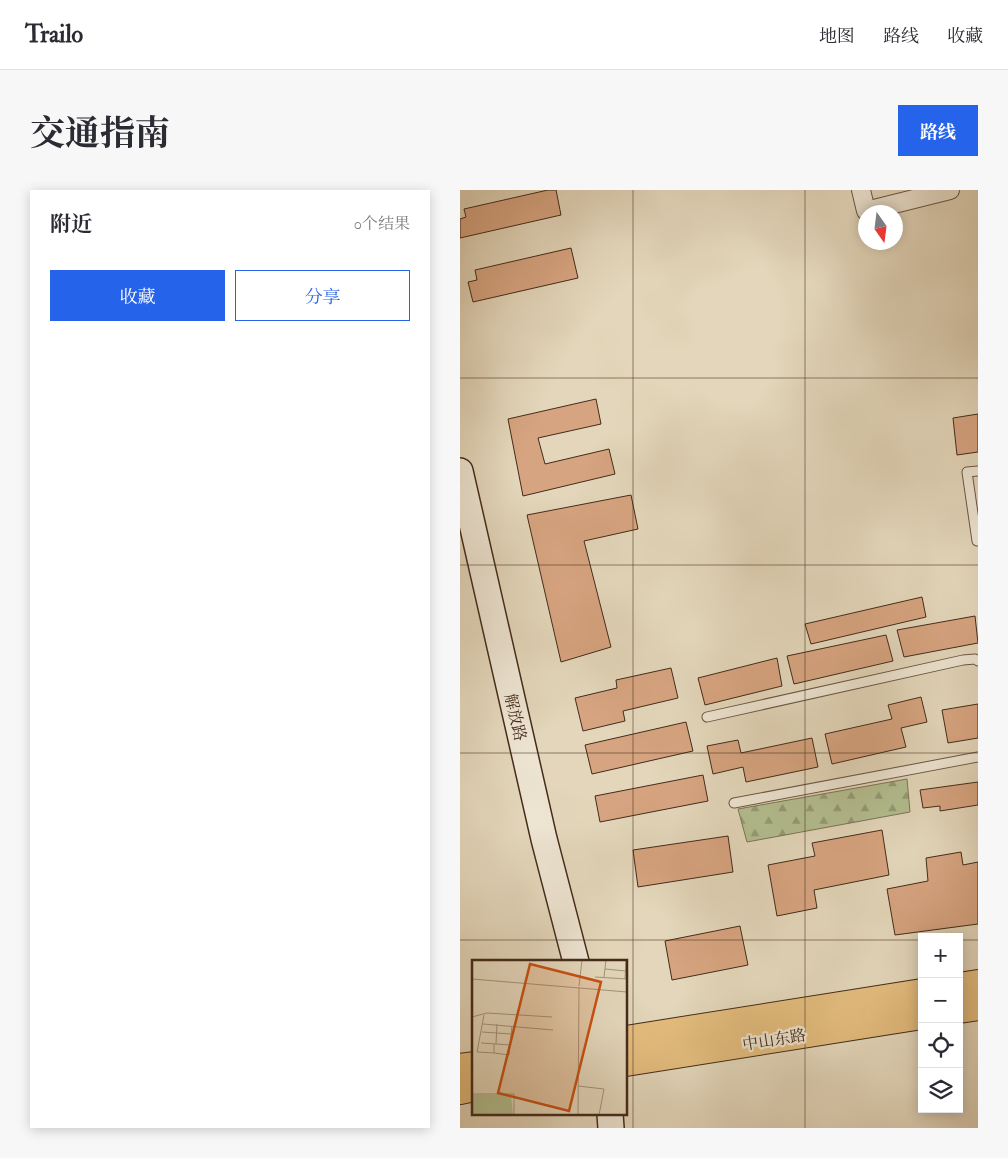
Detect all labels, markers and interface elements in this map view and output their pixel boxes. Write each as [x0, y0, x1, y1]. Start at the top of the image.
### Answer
text: Trailo [25, 19, 83, 50]
text: 地图 [819, 25, 855, 48]
text: 路线 [883, 25, 919, 48]
text: 收藏 [947, 25, 983, 48]
button: 路线 [898, 105, 978, 156]
text: 交通指南 [30, 112, 170, 156]
north arrow [858, 205, 903, 250]
text: 附近 [50, 211, 92, 238]
text: 0个结果 [354, 214, 410, 234]
button: 收藏 [50, 270, 225, 321]
button: 分享 [235, 270, 410, 321]
street label: 解放路 [500, 692, 530, 743]
map controls [918, 933, 963, 1113]
button: + [918, 933, 963, 978]
inset map [472, 960, 628, 1116]
button: − [918, 978, 963, 1023]
button: locate [918, 1023, 963, 1068]
street label: 中山东路 [741, 1025, 807, 1055]
button: layers [918, 1068, 963, 1113]

